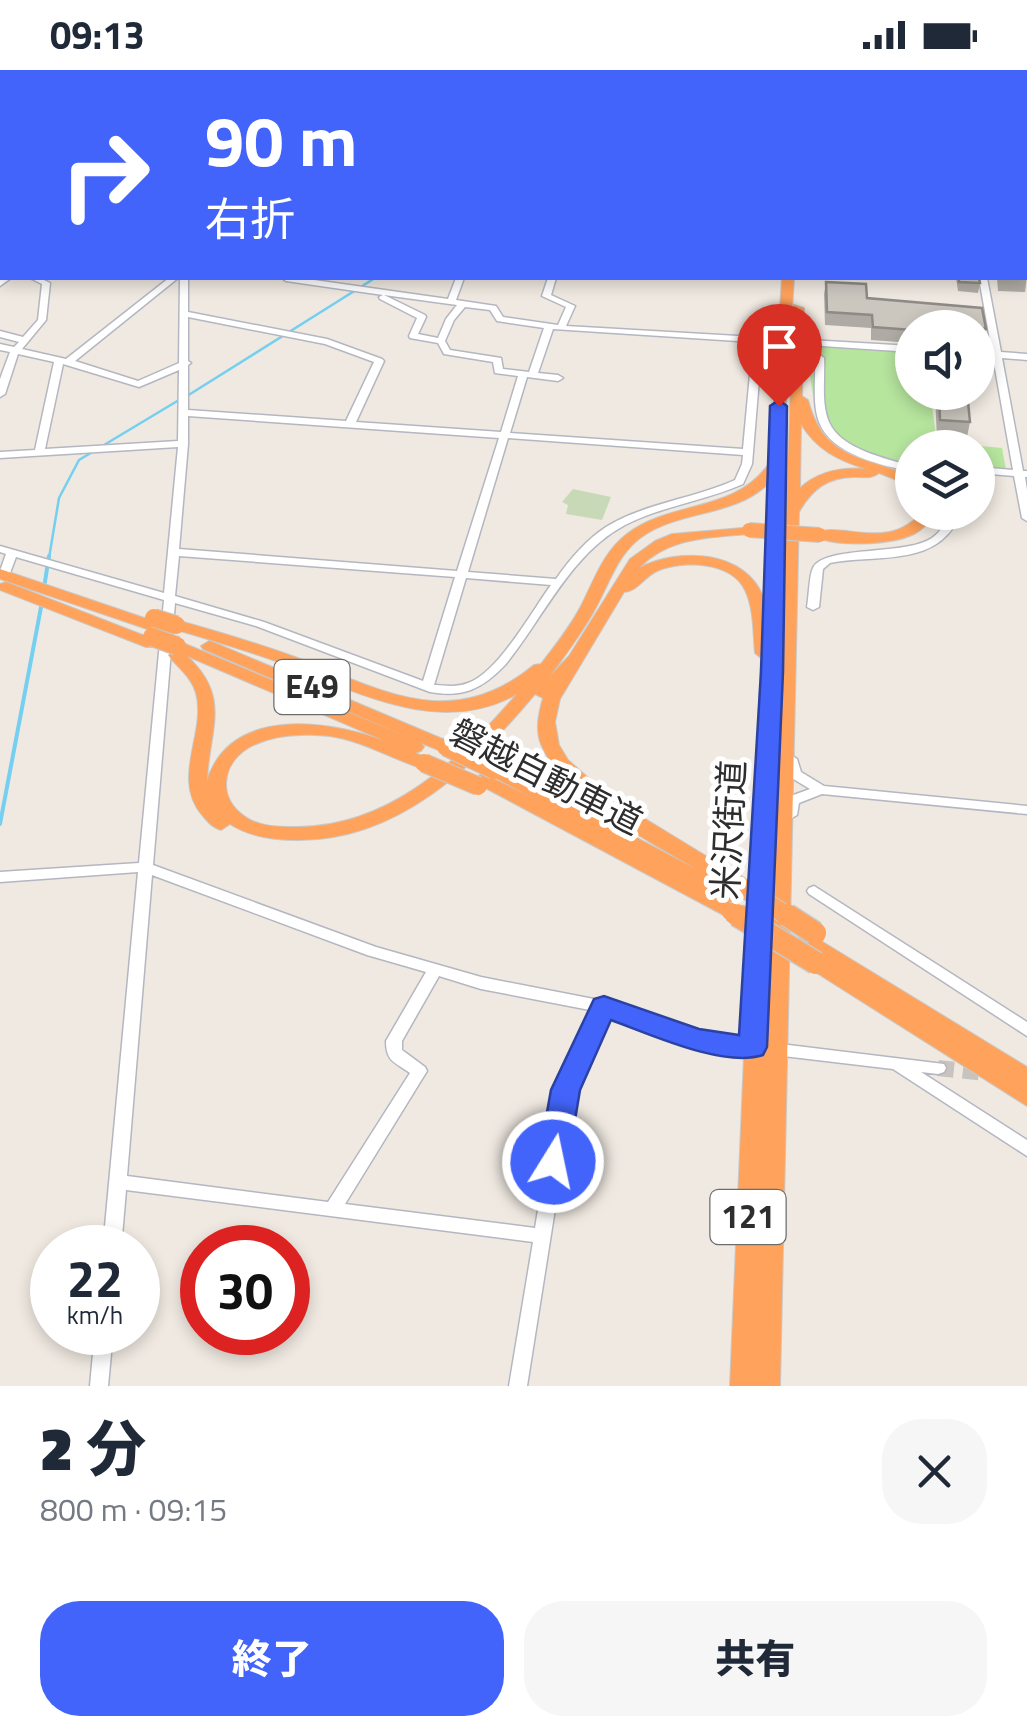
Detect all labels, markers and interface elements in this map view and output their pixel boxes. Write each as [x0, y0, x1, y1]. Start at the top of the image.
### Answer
text: 09:13 [50, 6, 145, 64]
text: 90 m [205, 87, 358, 193]
icon: right [40, 110, 170, 240]
text: 右折 [205, 184, 295, 252]
pin [737, 304, 822, 407]
map controls [895, 310, 995, 530]
button: sound [895, 310, 995, 410]
icon: arrive [752, 319, 807, 374]
button: layers [895, 430, 995, 530]
road number: E49 [274, 660, 350, 714]
street label: 磐越自動車道 [441, 704, 652, 848]
street label: 米沢街道 [697, 759, 759, 901]
position arrow [501, 1110, 605, 1214]
road number: 121 [710, 1190, 786, 1244]
speed limit sign: 30 [180, 1225, 310, 1355]
text: 22 [67, 1240, 123, 1316]
text: km/h [67, 1296, 123, 1334]
text: 2 分 [40, 1402, 146, 1493]
button: close [882, 1419, 987, 1524]
text: 800 m · 09:15 [40, 1485, 227, 1533]
button: 終了 [40, 1601, 504, 1716]
button: 共有 [524, 1601, 987, 1716]

